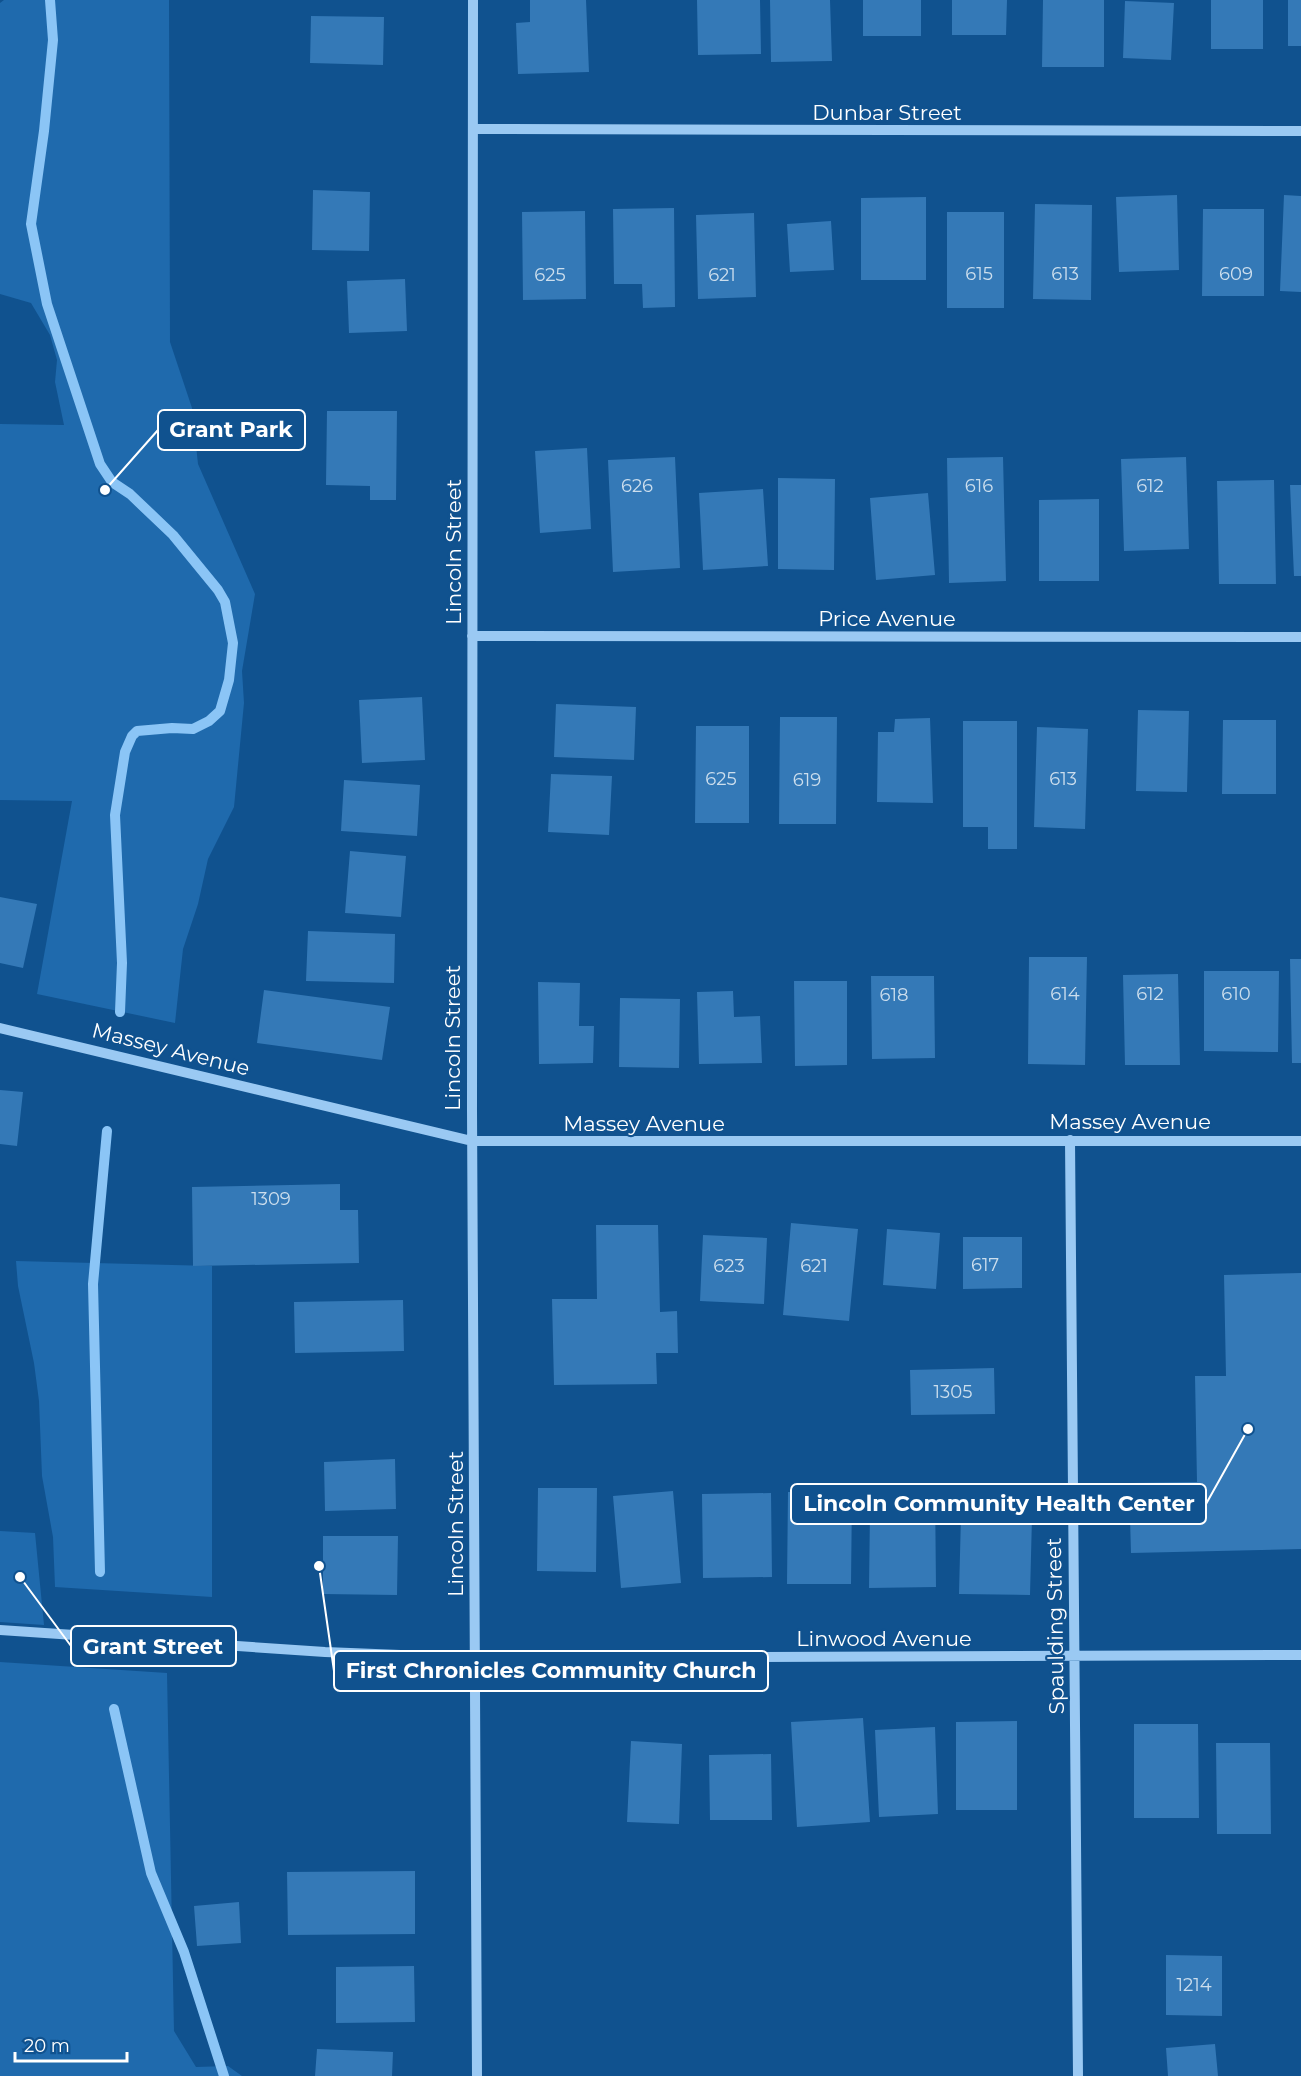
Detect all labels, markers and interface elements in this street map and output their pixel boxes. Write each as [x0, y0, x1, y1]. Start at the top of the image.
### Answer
street label: Dunbar Street [812, 100, 962, 125]
house number: 615 [965, 263, 993, 285]
house number: 613 [1051, 263, 1079, 285]
house number: 609 [1219, 263, 1253, 285]
house number: 625 [534, 264, 566, 286]
house number: 621 [708, 264, 736, 286]
callout: Grant Park [158, 410, 305, 450]
text: Grant Park [169, 416, 293, 443]
house number: 626 [621, 475, 653, 497]
house number: 616 [965, 475, 993, 497]
house number: 612 [1136, 475, 1164, 497]
street label: Lincoln Street [441, 479, 466, 625]
street label: Price Avenue [818, 606, 956, 631]
house number: 625 [705, 768, 737, 790]
house number: 613 [1049, 768, 1077, 790]
house number: 619 [793, 769, 821, 791]
street label: Lincoln Street [440, 965, 465, 1111]
house number: 614 [1050, 983, 1080, 1005]
house number: 612 [1136, 983, 1164, 1005]
house number: 610 [1221, 983, 1251, 1005]
house number: 618 [880, 984, 908, 1006]
street label: Massey Avenue [90, 1017, 252, 1081]
street label: Massey Avenue [1049, 1109, 1211, 1134]
street label: Massey Avenue [563, 1111, 725, 1136]
house number: 1309 [251, 1188, 291, 1210]
house number: 617 [971, 1254, 999, 1276]
house number: 623 [713, 1255, 745, 1277]
house number: 621 [800, 1255, 828, 1277]
house number: 1305 [934, 1381, 972, 1403]
street label: Lincoln Street [443, 1451, 468, 1597]
callout: Lincoln Community Health Center [791, 1484, 1206, 1524]
text: Lincoln Community Health Center [803, 1490, 1195, 1517]
street label: Spaulding Street [1041, 1537, 1069, 1715]
callout: Grant Street [71, 1626, 236, 1666]
street label: Linwood Avenue [796, 1626, 972, 1651]
text: Grant Street [83, 1633, 224, 1660]
callout: First Chronicles Community Church [334, 1651, 768, 1691]
text: First Chronicles Community Church [346, 1657, 756, 1684]
house number: 1214 [1176, 1974, 1212, 1996]
scale bar [15, 2025, 128, 2063]
text: 20 m [24, 2035, 70, 2057]

